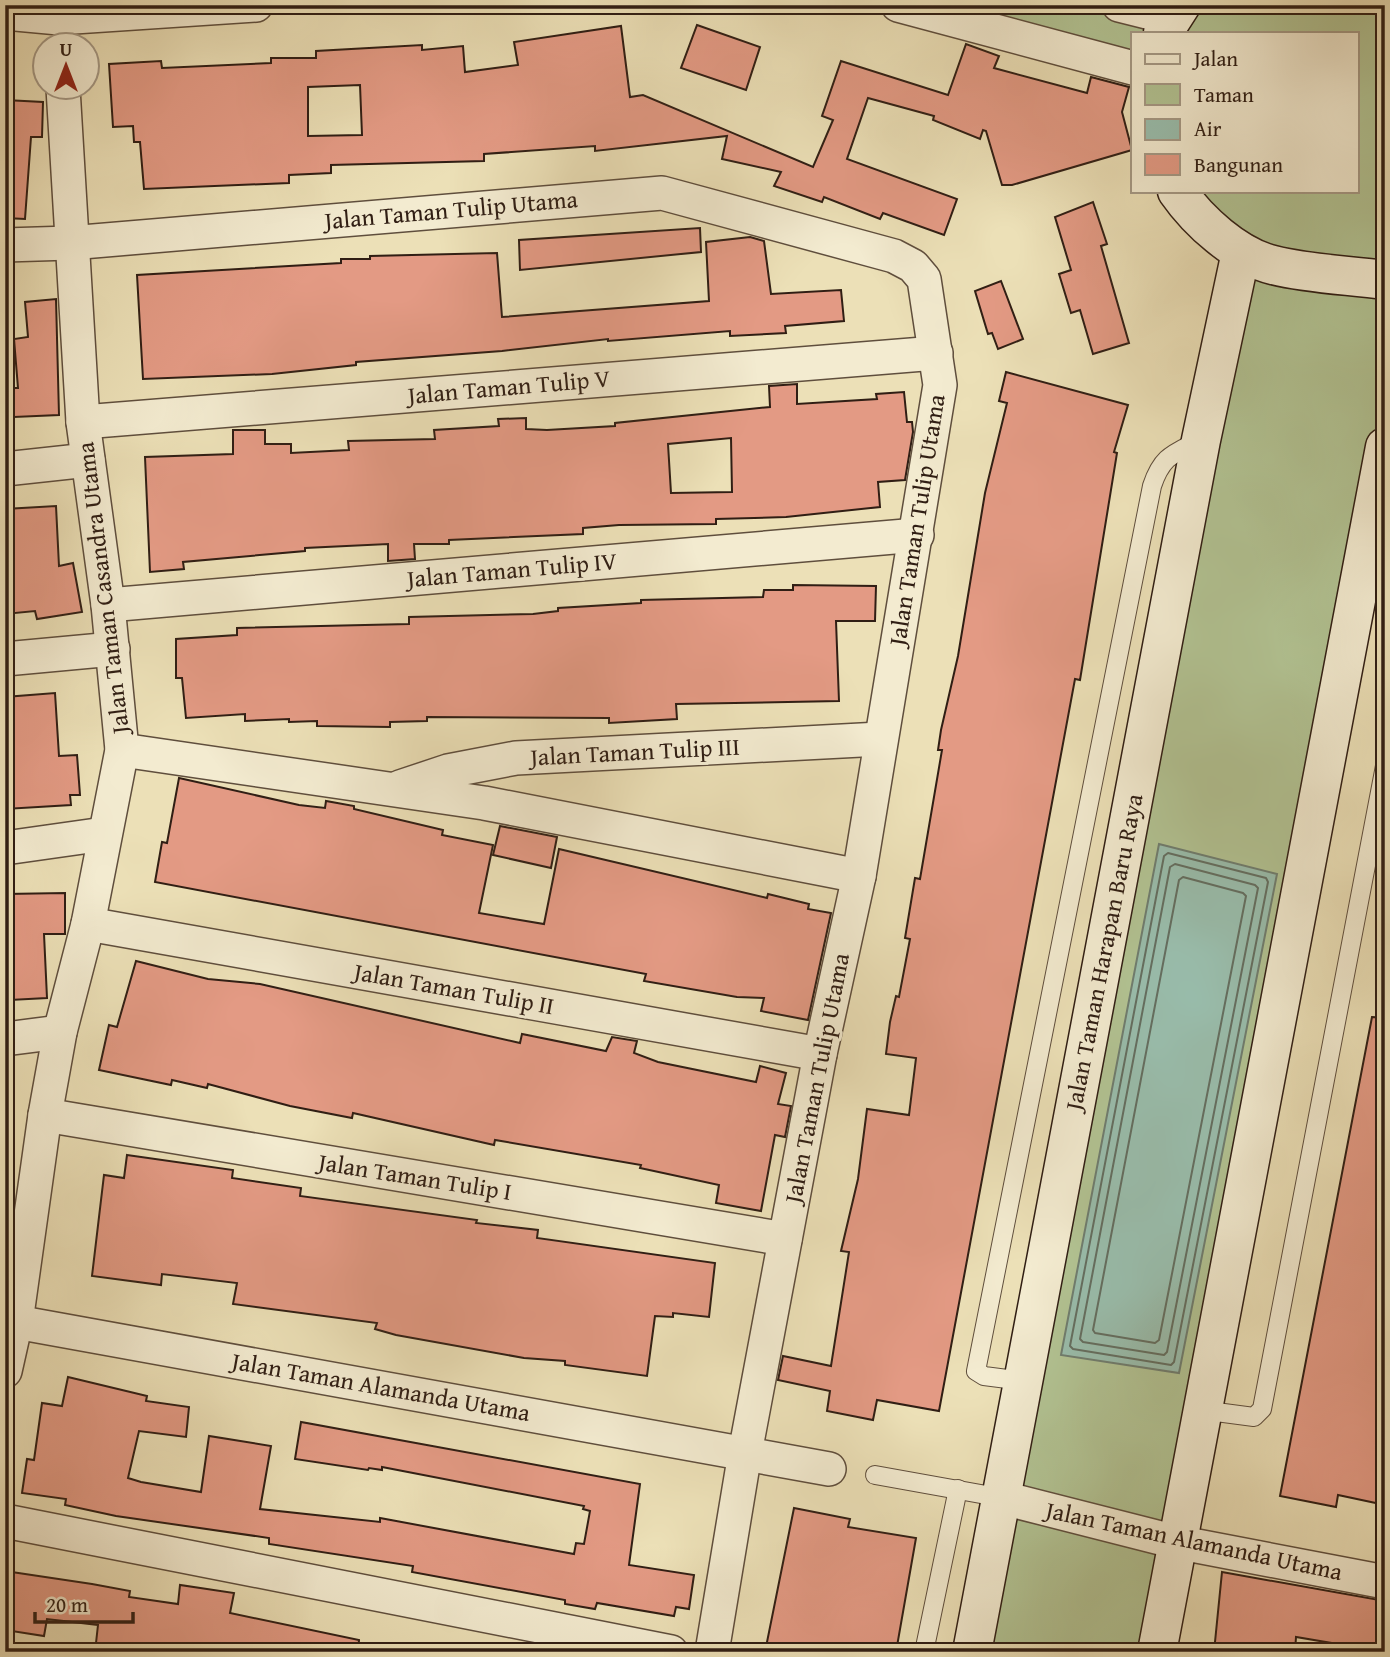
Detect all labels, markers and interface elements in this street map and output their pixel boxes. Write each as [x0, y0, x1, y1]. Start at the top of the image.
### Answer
north arrow [32, 32, 102, 102]
legend [1131, 32, 1358, 192]
text: U [60, 35, 73, 63]
text: Jalan [1191, 43, 1238, 74]
text: Taman [1194, 79, 1254, 110]
text: Air [1194, 113, 1222, 144]
text: Bangunan [1194, 149, 1283, 180]
street label: Jalan Taman Tulip Utama [320, 181, 580, 238]
street label: Jalan Taman Tulip V [403, 360, 612, 413]
street label: Jalan Taman Tulip Utama [879, 391, 954, 651]
street label: Jalan Taman Casandra Utama [67, 440, 138, 739]
street label: Jalan Taman Tulip IV [403, 543, 619, 596]
street label: Jalan Taman Tulip III [526, 729, 741, 775]
street label: Jalan Taman Harapan Baru Raya [1055, 790, 1152, 1116]
street label: Jalan Taman Tulip Utama [775, 949, 858, 1209]
street label: Jalan Taman Tulip II [349, 953, 557, 1023]
street label: Jalan Taman Tulip I [313, 1144, 514, 1209]
street label: Jalan Taman Alamanda Utama [226, 1342, 534, 1430]
street label: Jalan Taman Alamanda Utama [1040, 1491, 1346, 1589]
scale bar [35, 1580, 133, 1624]
text: 20 m [46, 1589, 88, 1620]

